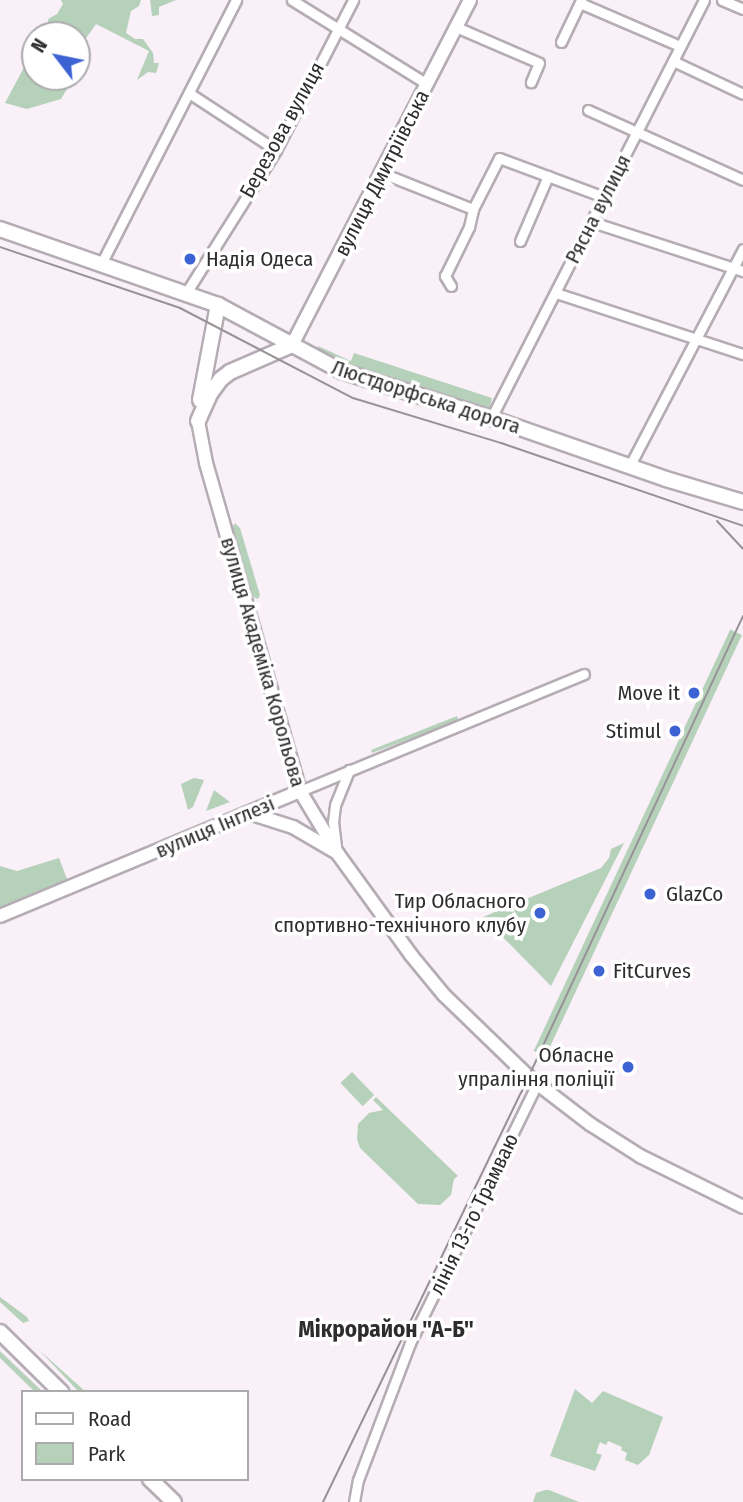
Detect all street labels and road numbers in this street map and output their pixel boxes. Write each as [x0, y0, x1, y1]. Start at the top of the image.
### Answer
street label: Березова вулиця [234, 58, 330, 202]
street label: вулиця Дмитріївська [329, 86, 435, 260]
street label: Рясна вулиця [560, 150, 636, 268]
street label: Люстдорфська дорога [328, 355, 524, 439]
street label: вулиця Академіка Корольова [215, 534, 311, 790]
street label: вулиця Інглезі [152, 791, 278, 863]
street label: лінія 13-го Трамваю [424, 1129, 524, 1299]

